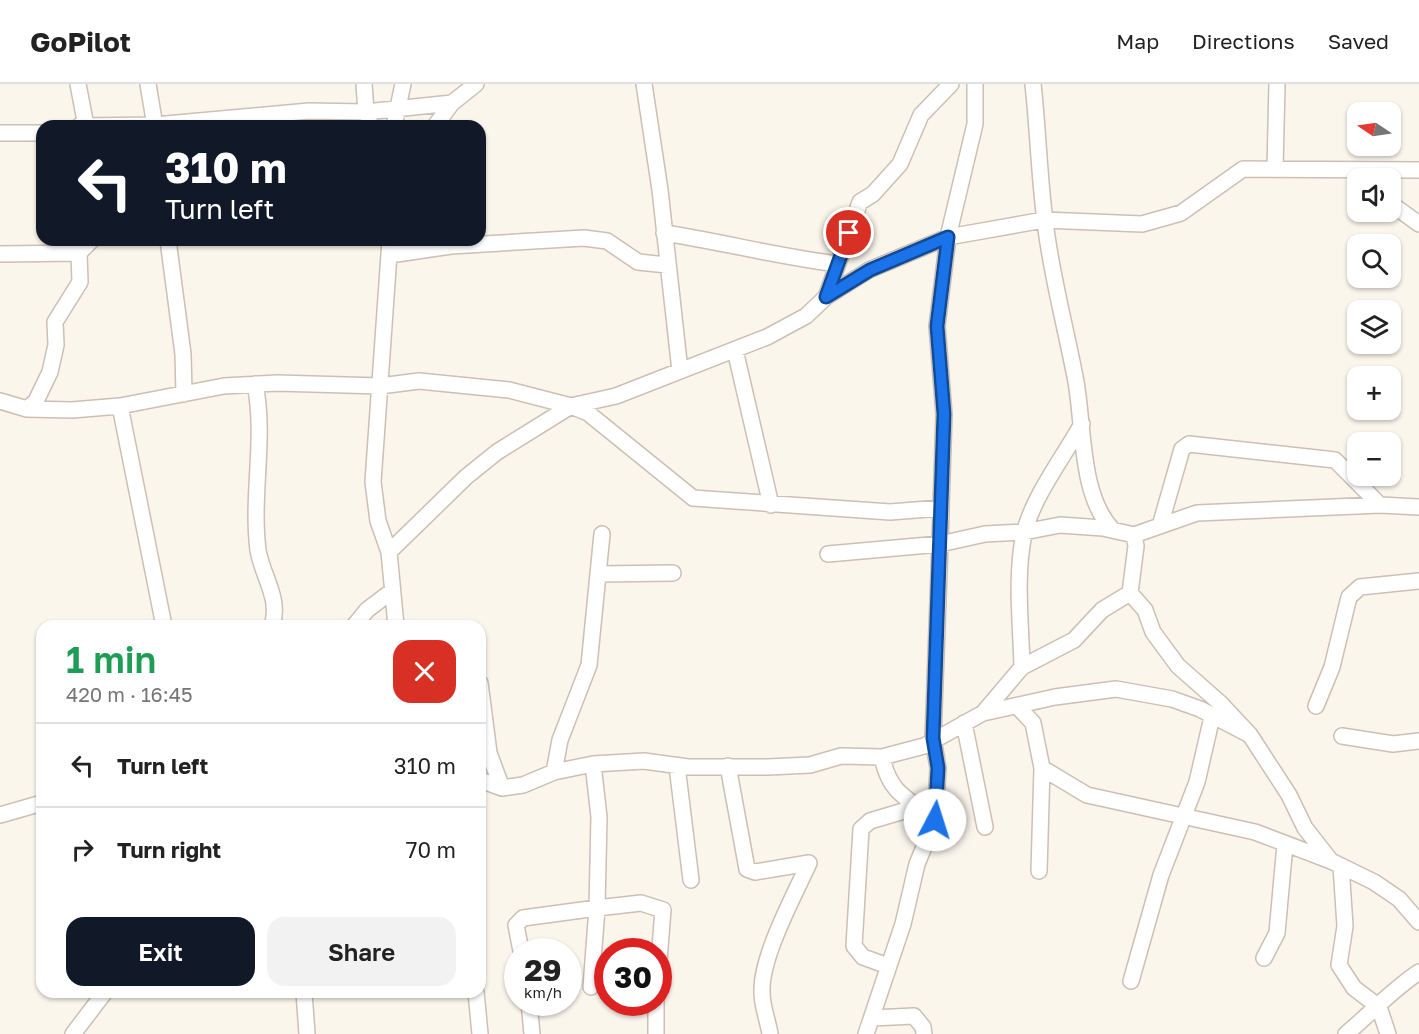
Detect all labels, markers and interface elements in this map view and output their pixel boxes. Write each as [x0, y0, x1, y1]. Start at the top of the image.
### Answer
text: GoPilot [30, 25, 131, 58]
text: Map [1116, 28, 1159, 54]
text: Directions [1192, 28, 1295, 54]
text: Saved [1328, 28, 1389, 54]
north arrow [1347, 102, 1401, 156]
map controls [1347, 102, 1401, 486]
text: 310 m [165, 142, 287, 192]
icon: left [66, 144, 144, 222]
button: sound [1347, 168, 1401, 222]
text: Turn left [165, 193, 274, 225]
pin [823, 207, 874, 258]
icon: arrive [832, 216, 865, 249]
button: search [1347, 234, 1401, 288]
button: layers [1347, 300, 1401, 354]
button: + [1347, 366, 1401, 420]
button: − [1347, 432, 1401, 486]
text: 1 min [66, 638, 156, 681]
button: close [393, 640, 456, 703]
text: 420 m · 16:45 [66, 682, 193, 706]
icon: left [66, 749, 99, 782]
text: Turn left [117, 752, 208, 779]
text: 310 m [394, 752, 456, 779]
position arrow [903, 788, 967, 852]
icon: right [66, 833, 99, 866]
text: Turn right [117, 836, 221, 863]
text: 70 m [406, 836, 456, 863]
button: Exit [66, 917, 255, 986]
button: Share [267, 917, 456, 986]
speed limit sign: 30 [594, 938, 672, 1016]
text: 29 [524, 952, 562, 988]
text: km/h [524, 983, 562, 1001]

